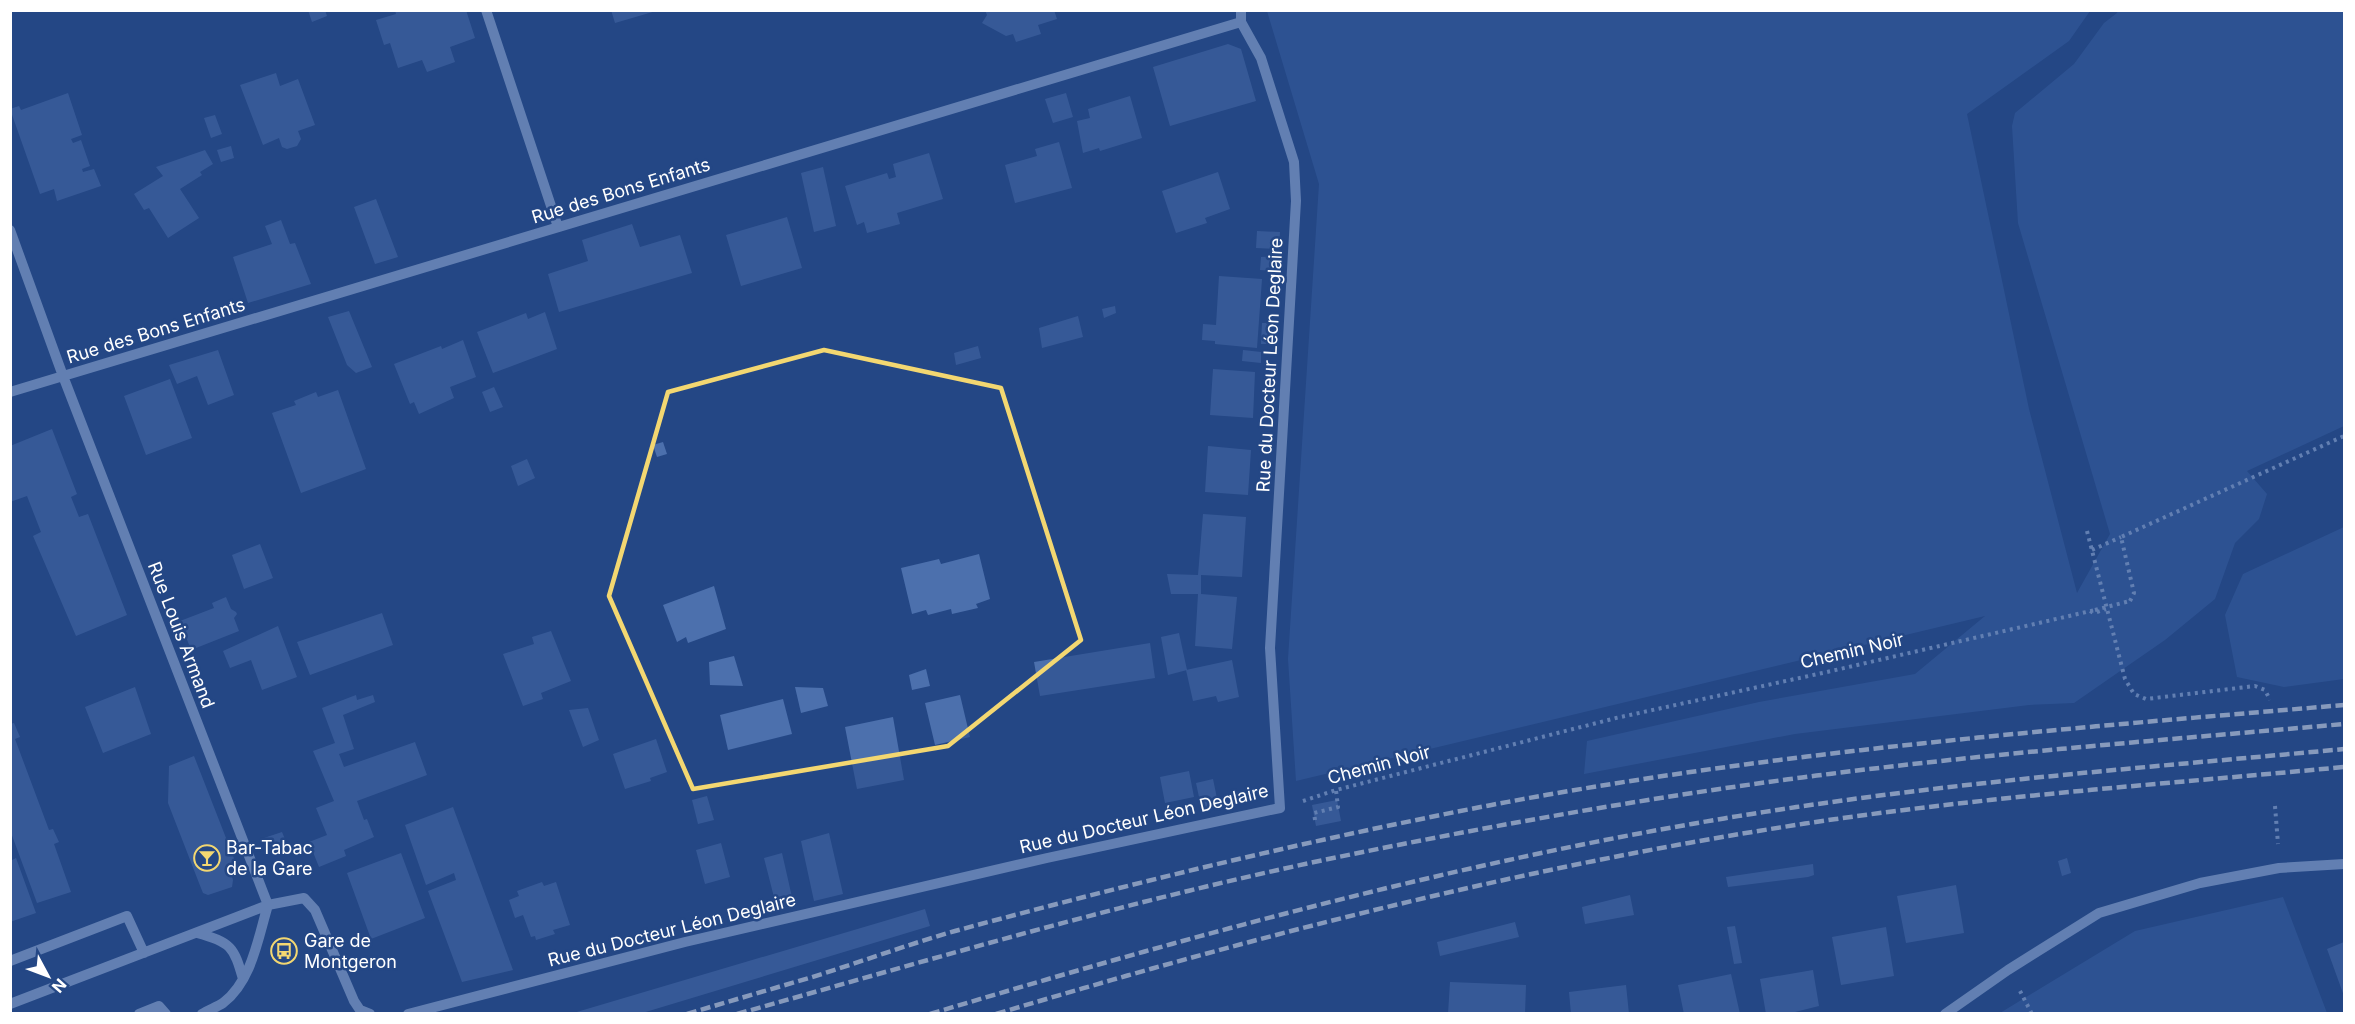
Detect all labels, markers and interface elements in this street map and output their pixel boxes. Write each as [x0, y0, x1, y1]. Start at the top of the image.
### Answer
street label: Rue des Bons Enfants [529, 153, 713, 228]
street label: Rue du Docteur Léon Deglaire [1252, 237, 1287, 493]
street label: Rue des Bons Enfants [64, 293, 248, 368]
street label: Rue Louis Armand [144, 559, 219, 711]
street label: Chemin Noir [1798, 628, 1906, 673]
street label: Chemin Noir [1325, 741, 1433, 788]
street label: Rue du Docteur Léon Deglaire [1017, 780, 1270, 857]
place label: Bar-Tabac de la Gare [226, 837, 313, 879]
bar icon: Bar-Tabac de la Gare [192, 843, 222, 873]
street label: Rue du Docteur Léon Deglaire [546, 889, 798, 971]
place label: Gare de Montgeron [304, 930, 397, 972]
bus stop icon: Gare de Montgeron [269, 936, 299, 966]
north arrow [18, 946, 78, 1006]
text: N [48, 975, 71, 997]

